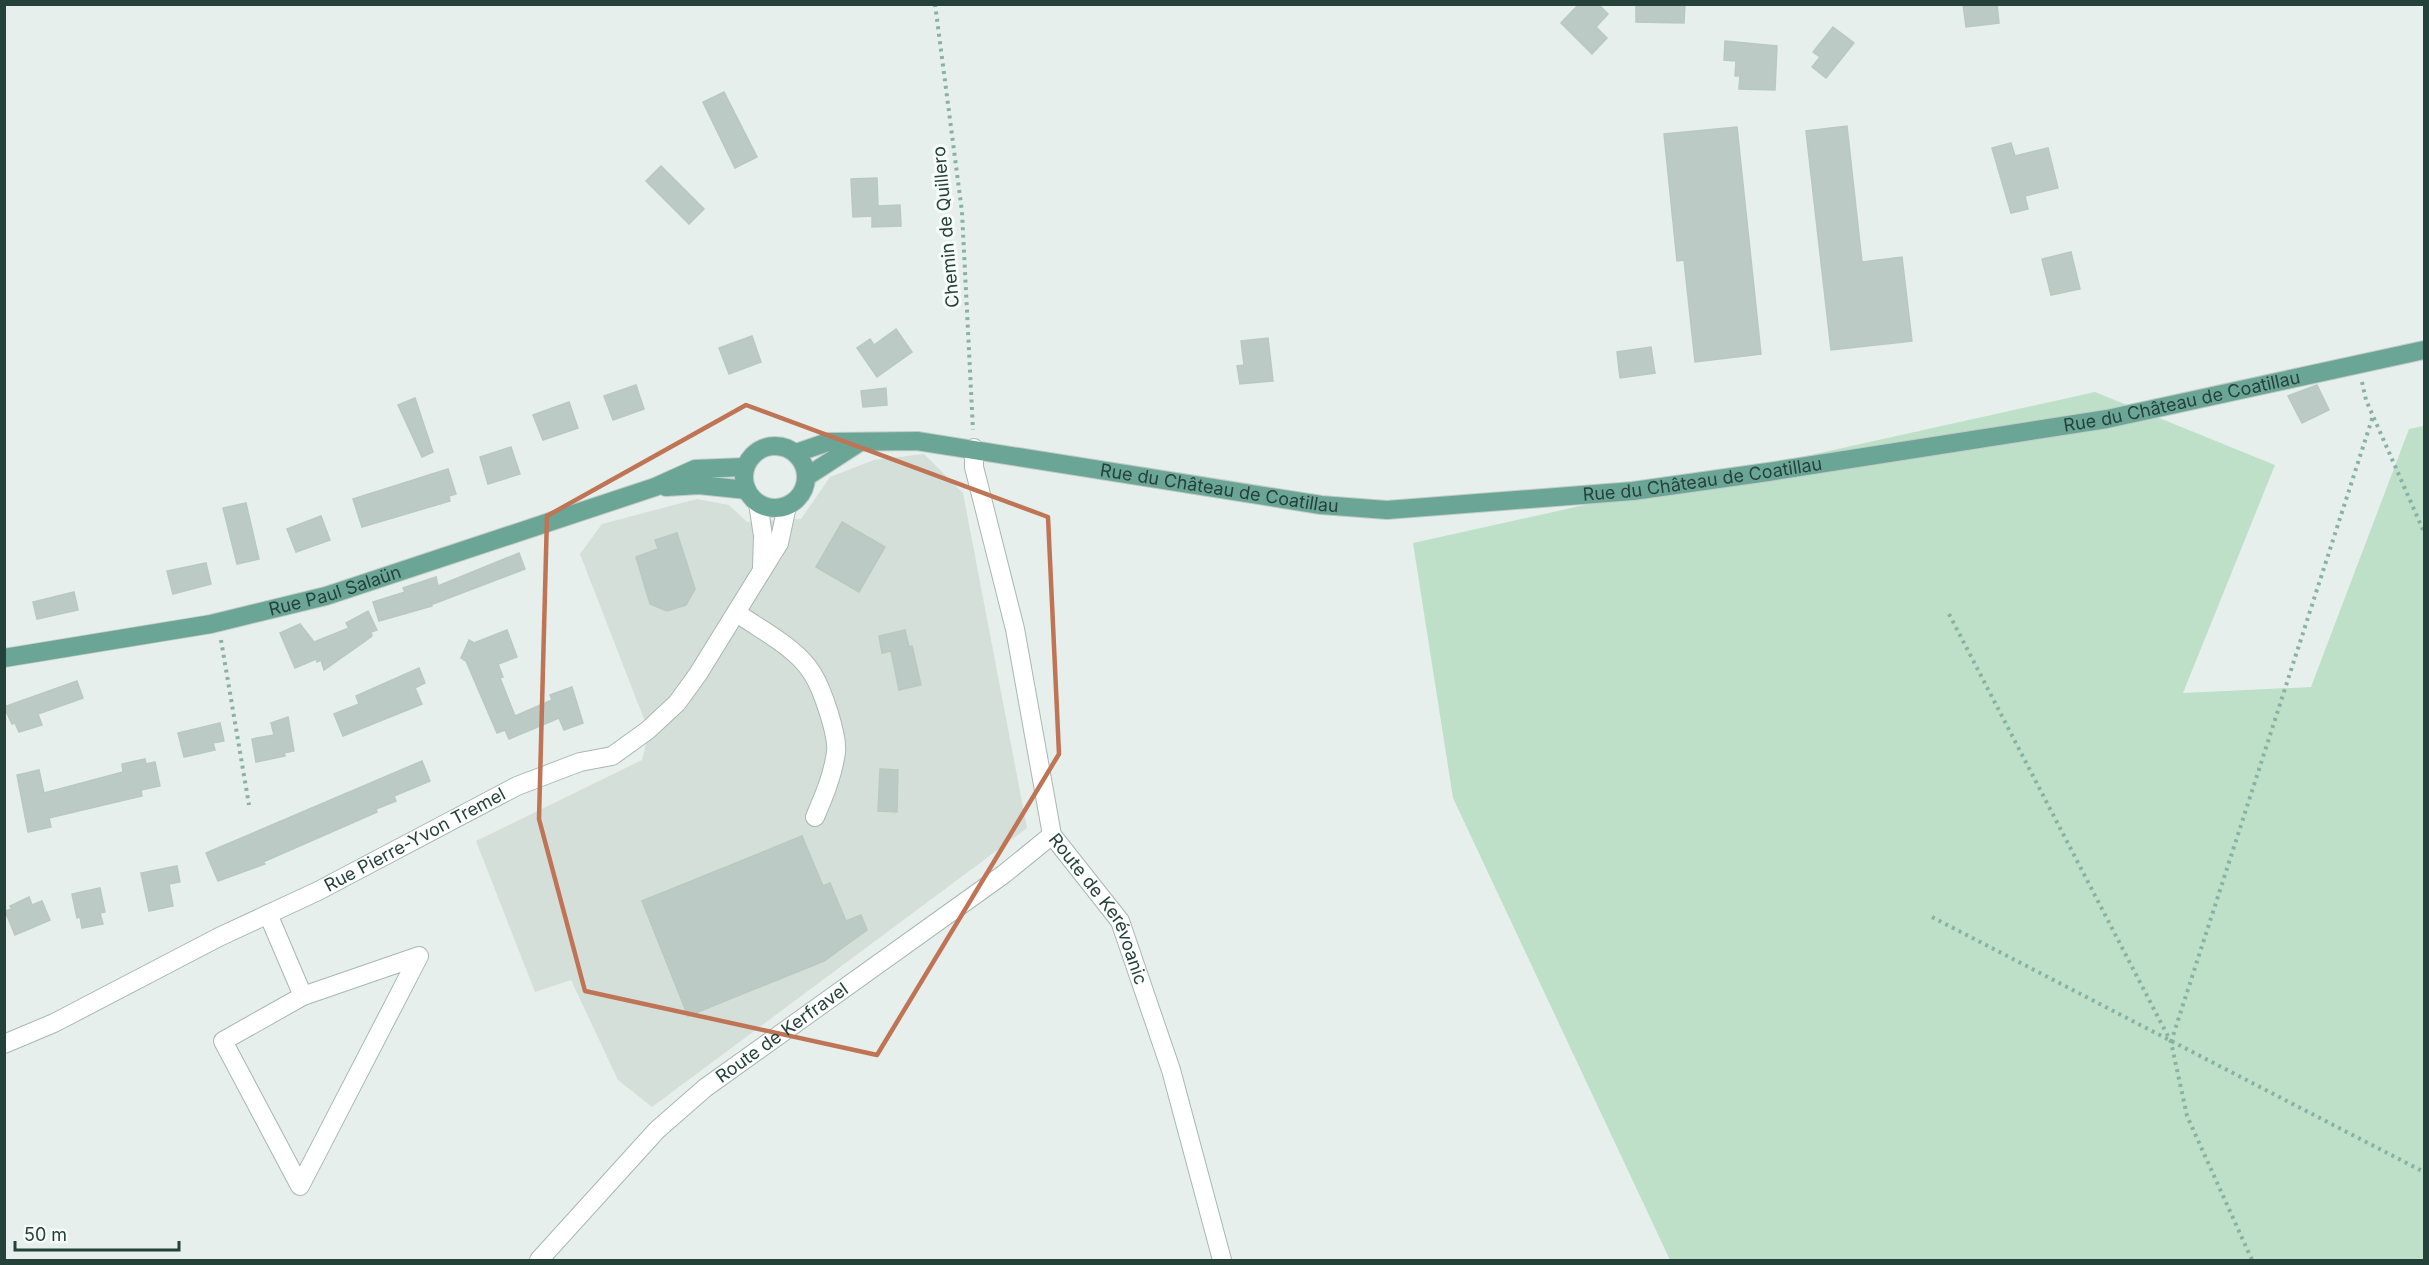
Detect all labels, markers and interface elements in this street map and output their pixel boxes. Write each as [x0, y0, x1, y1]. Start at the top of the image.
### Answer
street label: Chemin de Quillero [928, 145, 963, 309]
street label: Rue du Château de Coatillau [2062, 366, 2302, 436]
street label: Rue du Château de Coatillau [1582, 453, 1823, 505]
street label: Rue du Château de Coatillau [1099, 459, 1340, 516]
street label: Rue Paul Salaün [266, 561, 404, 620]
street label: Rue Pierre-Yvon Tremel [321, 783, 509, 896]
street label: Route de Kerévoanic [1045, 829, 1152, 987]
street label: Route de Kerfravel [712, 978, 852, 1087]
scale bar [15, 1214, 178, 1252]
text: 50 m [24, 1224, 67, 1245]

